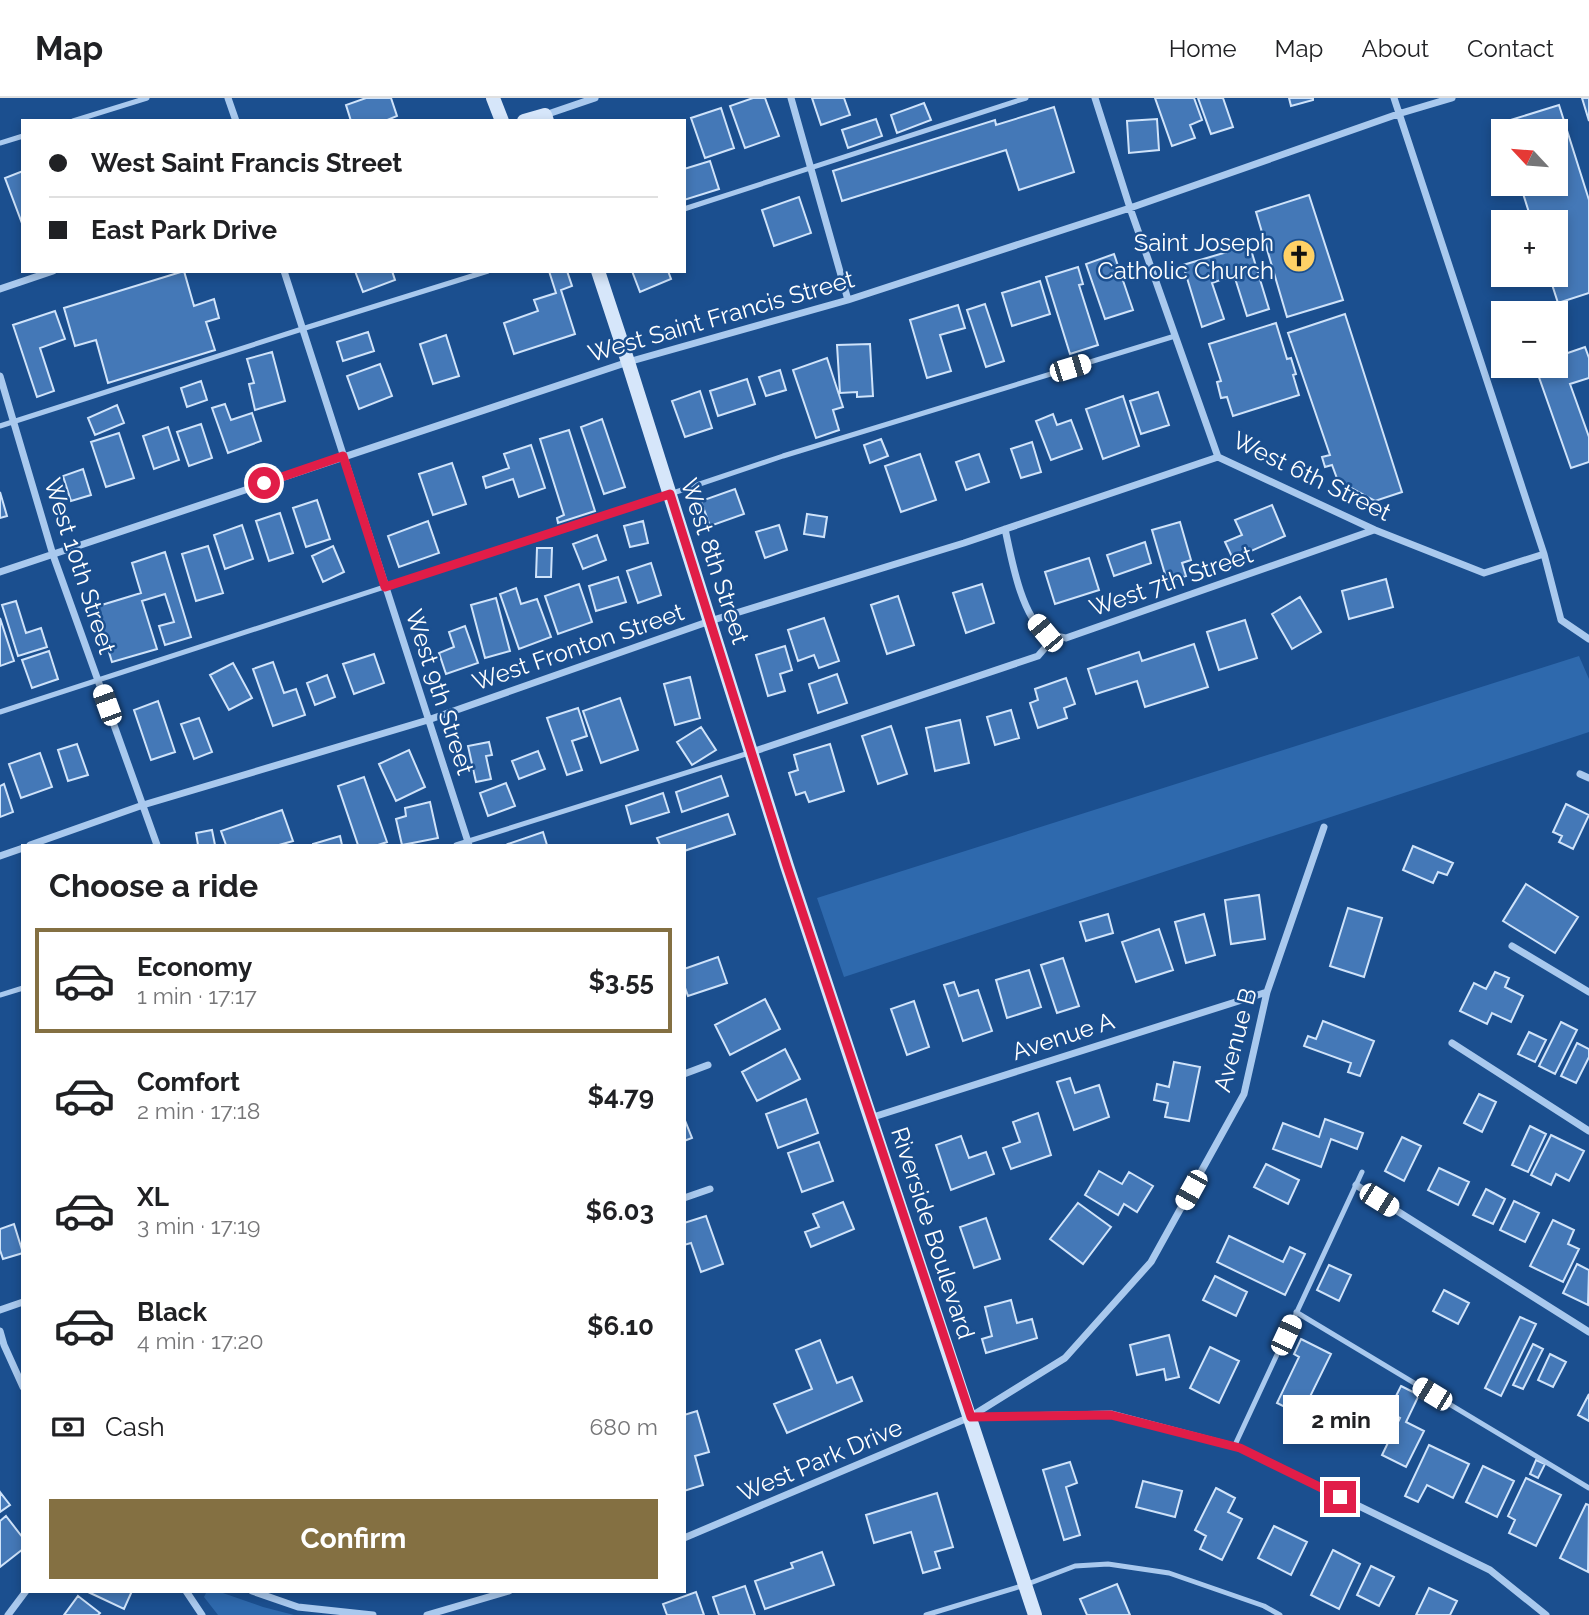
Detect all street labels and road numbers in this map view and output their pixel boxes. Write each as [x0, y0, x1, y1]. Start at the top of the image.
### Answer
street label: West Saint Francis Street [585, 264, 857, 368]
street label: West 6th Street [1228, 425, 1396, 527]
street label: West 10th Street [38, 474, 122, 658]
street label: West 8th Street [675, 475, 755, 647]
street label: West 7th Street [1085, 539, 1257, 623]
street label: West Fronton Street [469, 597, 687, 697]
street label: West 9th Street [400, 606, 480, 778]
street label: Avenue B [1207, 985, 1263, 1095]
street label: Avenue A [1008, 1006, 1118, 1066]
street label: Riverside Boulevard [885, 1123, 981, 1343]
street label: West Park Drive [733, 1412, 907, 1508]

